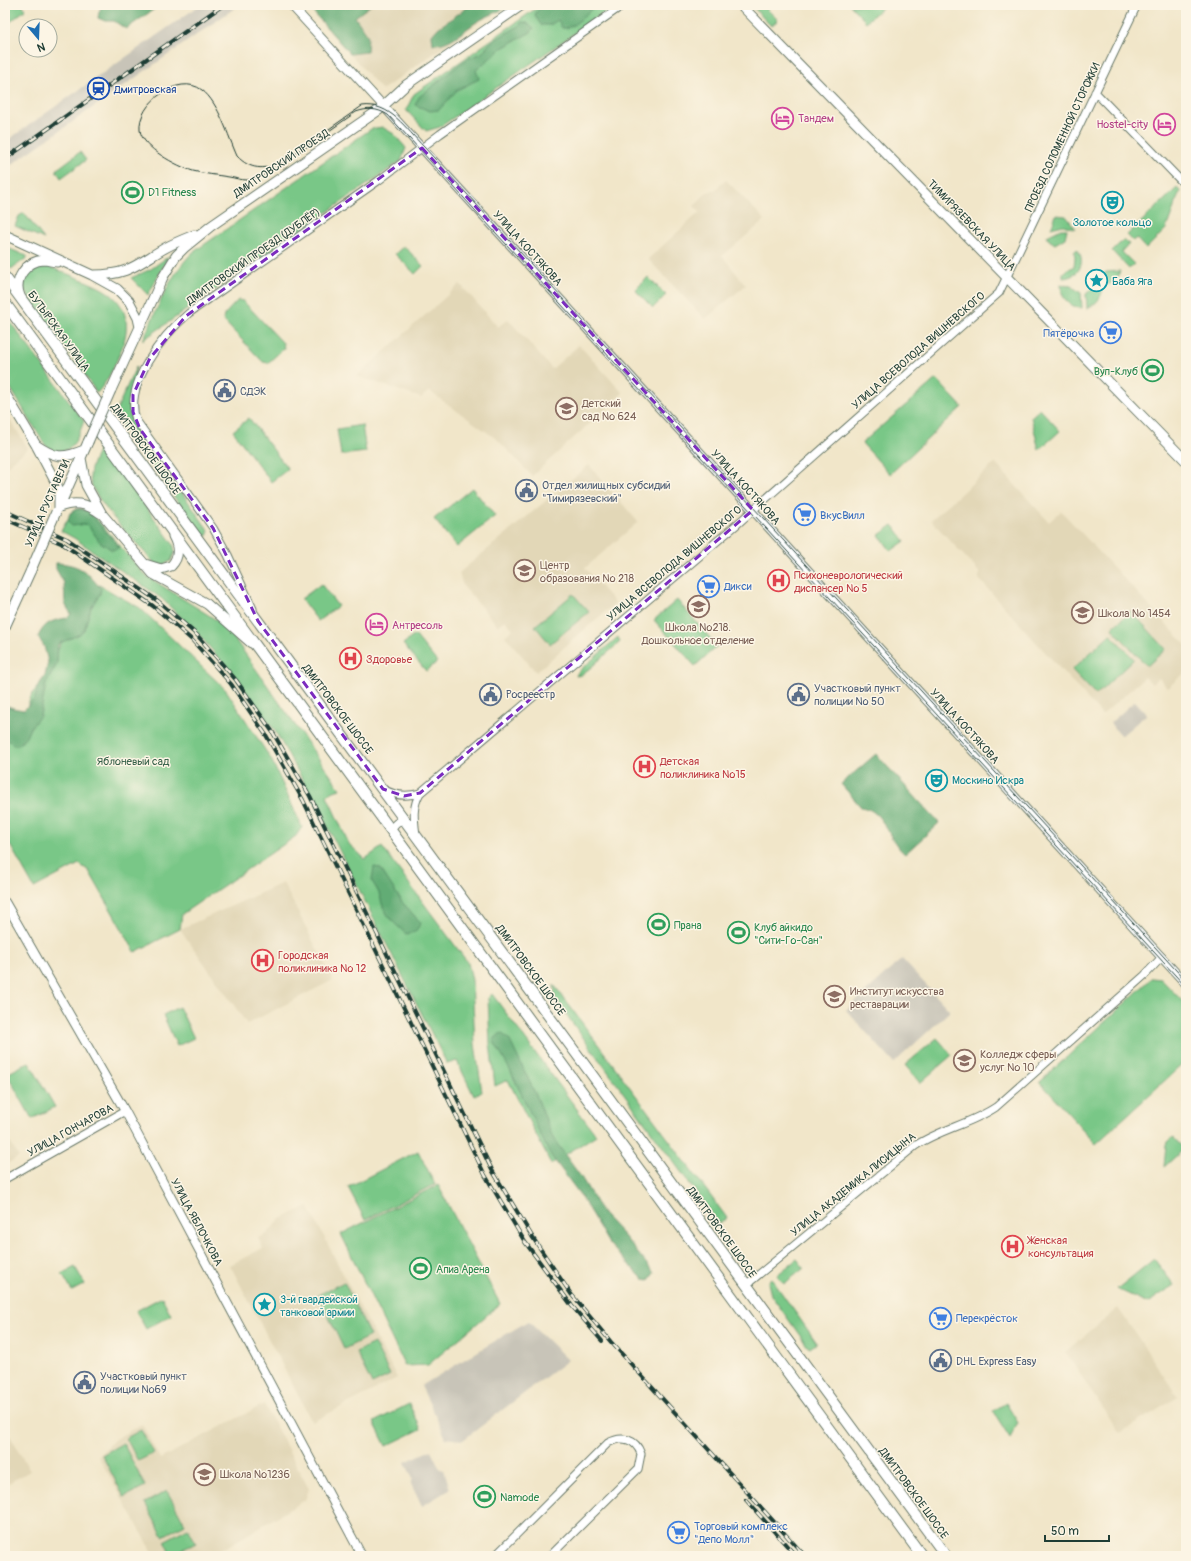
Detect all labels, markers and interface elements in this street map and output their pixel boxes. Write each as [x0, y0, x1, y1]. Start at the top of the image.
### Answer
north arrow [18, 18, 58, 58]
text: N [35, 40, 47, 55]
street label: ПРОЕЗД СОЛОМЕННОЙ СТОРОЖКИ [1022, 60, 1103, 214]
station icon: Дмитровская [86, 76, 112, 102]
place label: Дмитровская [113, 83, 176, 96]
hotel icon: Тандем [770, 105, 796, 131]
hotel icon: Hostel-city [1151, 111, 1177, 137]
place label: Тандем [798, 112, 834, 125]
place label: Hostel-city [1096, 118, 1148, 131]
street label: ДМИТРОВСКИЙ ПРОЕЗД [230, 126, 332, 201]
street label: ТИМИРЯЗЕВСКАЯ УЛИЦА [925, 177, 1018, 274]
sports icon: D1 Fitness [120, 179, 146, 205]
place label: D1 Fitness [148, 186, 196, 199]
theatre icon: Золотое кольцо [1099, 189, 1125, 215]
street label: ДМИТРОВСКИЙ ПРОЕЗД (ДУБЛЁР) [183, 205, 323, 308]
street label: УЛИЦА КОСТЯКОВА [491, 208, 565, 289]
place label: Золотое кольцо [1073, 216, 1151, 229]
place icon: Баба Яга [1083, 268, 1109, 294]
place label: Баба Яга [1112, 275, 1152, 288]
street label: БУТЫРСКАЯ УЛИЦА [25, 288, 92, 374]
street label: УЛИЦА ВСЕВОЛОДА ВИШНЕВСКОГО [849, 289, 987, 412]
supermarket icon: Пятёрочка [1097, 320, 1123, 346]
place label: Пятёрочка [1043, 327, 1094, 340]
sports icon: Вуп-Клуб [1140, 358, 1166, 384]
place label: Вуп-Клуб [1094, 365, 1139, 378]
public building icon: СДЭК [211, 378, 237, 404]
place label: СДЭК [240, 385, 266, 398]
school or university icon: Детский сад № 624 [554, 396, 580, 422]
place label: Детский сад № 624 [581, 397, 637, 423]
street label: ДМИТРОВСКОЕ ШОССЕ [108, 400, 183, 498]
street label: УЛИЦА КОСТЯКОВА [709, 447, 783, 528]
street label: УЛИЦА РУСТАВЕЛИ [22, 457, 73, 549]
public building icon: Отдел жилищных субсидий "Тимирязевский" [514, 478, 540, 504]
place label: Отдел жилищных субсидий "Тимирязевский" [542, 479, 671, 505]
supermarket icon: ВкусВилл [791, 502, 817, 528]
street label: УЛИЦА ВСЕВОЛОДА ВИШНЕВСКОГО [604, 503, 744, 624]
place label: ВкусВилл [820, 509, 865, 522]
school or university icon: Центр образования № 218 [512, 558, 538, 584]
place label: Центр образования № 218 [540, 559, 634, 585]
hospital icon: Психоневрологический диспансер № 5 [766, 568, 792, 594]
place label: Психоневрологический диспансер № 5 [794, 569, 903, 595]
supermarket icon: Дикси [696, 573, 722, 599]
place label: Дикси [723, 580, 752, 593]
school or university icon: Школа №218. Дошкольное отделение [685, 594, 711, 620]
school or university icon: Школа № 1454 [1070, 600, 1096, 626]
place label: Школа № 1454 [1098, 607, 1171, 620]
hotel icon: Антресоль [364, 612, 390, 638]
place label: Антресоль [392, 619, 443, 632]
place label: Школа №218. Дошкольное отделение [641, 621, 755, 647]
hospital icon: Здоровье [338, 646, 364, 672]
place label: Здоровье [366, 653, 413, 666]
street label: ДМИТРОВСКОЕ ШОССЕ [299, 661, 376, 757]
public building icon: Росреестр [477, 681, 503, 707]
public building icon: Участковый пункт полиции № 50 [786, 681, 812, 707]
place label: Участковый пункт полиции № 50 [814, 682, 901, 708]
street label: УЛИЦА КОСТЯКОВА [928, 686, 1002, 767]
place label: Росреестр [506, 688, 555, 701]
hospital icon: Детская поликлиника №15 [631, 754, 657, 780]
park label: Яблоневый сад [97, 755, 170, 768]
place label: Детская поликлиника №15 [659, 755, 746, 781]
theatre icon: Москино Искра [923, 767, 949, 793]
place label: Москино Искра [952, 774, 1024, 787]
sports icon: Прана [645, 912, 671, 938]
place label: Прана [674, 919, 702, 932]
sports icon: Клуб айкидо "Сити-Го-Сан" [726, 920, 752, 946]
street label: ДМИТРОВСКОЕ ШОССЕ [493, 921, 568, 1019]
place label: Клуб айкидо "Сити-Го-Сан" [754, 921, 823, 947]
hospital icon: Городская поликлиника № 12 [250, 948, 276, 974]
place label: Городская поликлиника № 12 [278, 949, 366, 975]
school or university icon: Институт искусства реставрации [822, 984, 848, 1010]
place label: Институт искусства реставрации [850, 985, 944, 1011]
school or university icon: Колледж сферы услуг № 10 [952, 1047, 978, 1073]
place label: Колледж сферы услуг № 10 [979, 1048, 1056, 1074]
street label: УЛИЦА ГОНЧАРОВА [25, 1102, 115, 1159]
street label: УЛИЦА АКАДЕМИКА ЛИСИЦЫНА [788, 1130, 918, 1239]
street label: УЛИЦА ЯБЛОЧКОВА [168, 1176, 225, 1268]
street label: ДМИТРОВСКОЕ ШОССЕ [684, 1183, 759, 1281]
hospital icon: Женская консультация [999, 1233, 1025, 1259]
place label: Женская консультация [1026, 1234, 1094, 1260]
sports icon: Апиа Арена [407, 1256, 433, 1282]
place label: Апиа Арена [436, 1263, 490, 1276]
place icon: 3-й гвардейской танковой армии [252, 1292, 278, 1318]
place label: 3-й гвардейской танковой армии [280, 1293, 358, 1319]
supermarket icon: Перекрёсток [927, 1305, 953, 1331]
place label: Перекрёсток [956, 1312, 1018, 1325]
public building icon: DHL Express Easy [928, 1348, 954, 1374]
place label: DHL Express Easy [956, 1355, 1036, 1368]
public building icon: Участковый пункт полиции №69 [72, 1369, 98, 1395]
place label: Участковый пункт полиции №69 [100, 1370, 187, 1396]
street label: ДМИТРОВСКОЕ ШОССЕ [876, 1444, 951, 1542]
school or university icon: Школа №1236 [192, 1461, 218, 1487]
place label: Школа №1236 [220, 1468, 290, 1481]
sports icon: Namode [472, 1484, 498, 1510]
place label: Namode [500, 1491, 540, 1504]
scale bar [1045, 1517, 1109, 1543]
supermarket icon: Торговый комплекс "Депо Молл" [665, 1519, 691, 1545]
place label: Торговый комплекс "Депо Молл" [694, 1520, 788, 1546]
text: 50 m [1051, 1524, 1079, 1539]

